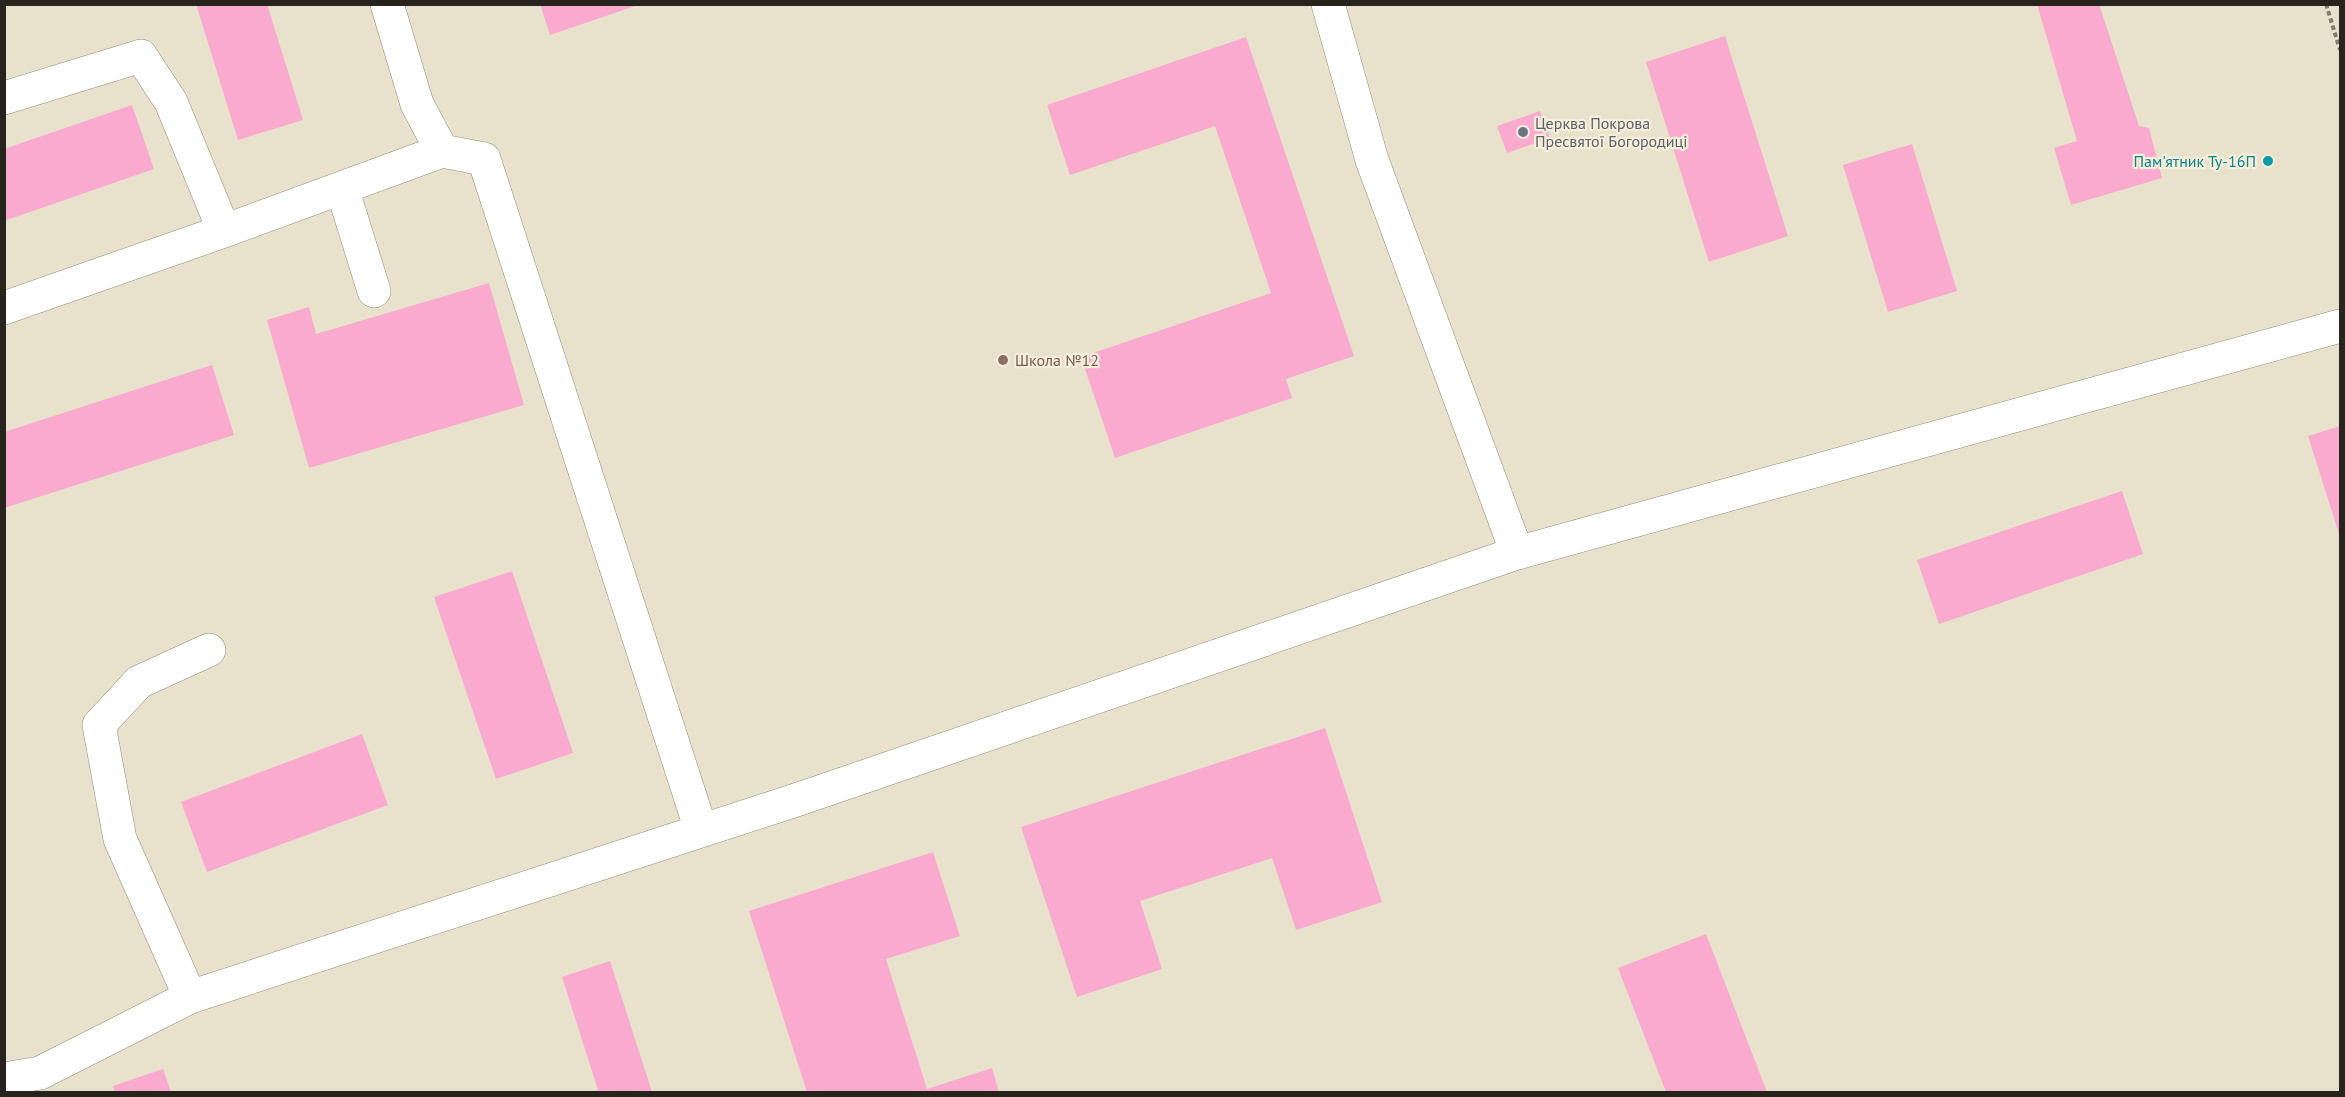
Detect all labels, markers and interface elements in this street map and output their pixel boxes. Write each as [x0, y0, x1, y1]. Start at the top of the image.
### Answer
place label: Церква Покрова Пресвятої Богородиці [1535, 113, 1688, 151]
marker: Церква Покрова Пресвятої Богородиці [1516, 125, 1530, 139]
place label: Пам'ятник Ту-16П [2134, 151, 2256, 171]
marker: Пам'ятник Ту-16П [2261, 154, 2275, 168]
place label: Школа №12 [1015, 350, 1099, 370]
marker: Школа №12 [996, 353, 1010, 367]

